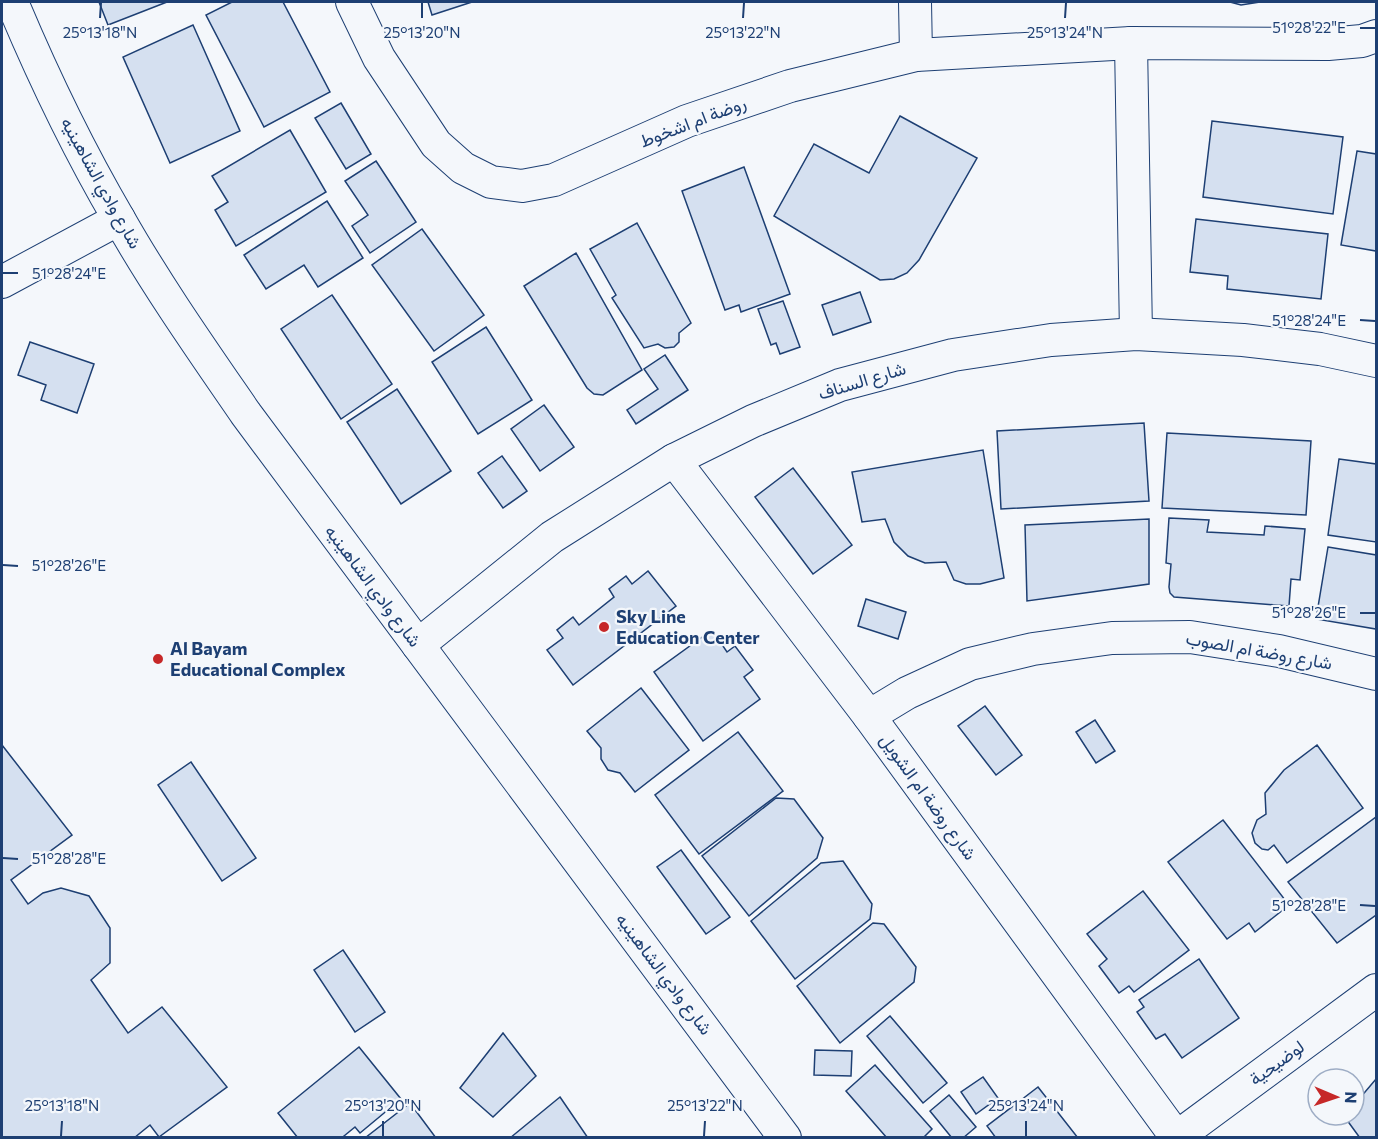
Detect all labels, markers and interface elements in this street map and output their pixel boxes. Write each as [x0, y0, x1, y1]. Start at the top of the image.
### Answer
text: 51°28'22"E [1272, 18, 1346, 36]
text: 25°13'18"N [63, 23, 137, 41]
text: 25°13'20"N [384, 23, 460, 41]
text: 25°13'22"N [705, 23, 781, 41]
text: 25°13'24"N [1027, 23, 1103, 41]
street label: روضة ام اشخوط [636, 91, 750, 153]
street label: شارع وادي الشاهينيه [52, 113, 147, 254]
text: 51°28'24"E [32, 264, 106, 282]
text: 51°28'24"E [1272, 311, 1346, 329]
street label: شارع السناف [815, 356, 909, 406]
street label: شارع وادي الشاهينيه [317, 520, 427, 654]
text: 51°28'26"E [32, 556, 106, 574]
text: 51°28'26"E [1272, 603, 1346, 621]
place label: Sky Line Education Center [616, 605, 760, 648]
marker: Sky Line Education Center [597, 620, 611, 634]
street label: شارع روضة ام الصوب [1184, 626, 1334, 676]
place label: Al Bayam Educational Complex [170, 637, 345, 680]
marker: Al Bayam Educational Complex [151, 652, 165, 666]
street label: شارع روضة ام الشويل [874, 729, 982, 865]
text: 51°28'28"E [32, 849, 106, 867]
text: 51°28'28"E [1272, 896, 1346, 914]
street label: شارع وادي الشاهينيه [608, 908, 718, 1042]
street label: لوضيحية [1244, 1035, 1309, 1090]
north arrow [1306, 1067, 1366, 1127]
text: N [1342, 1091, 1361, 1104]
text: 25°13'18"N [25, 1096, 99, 1114]
text: 25°13'20"N [345, 1096, 421, 1114]
text: 25°13'22"N [667, 1096, 743, 1114]
text: 25°13'24"N [988, 1096, 1064, 1114]

